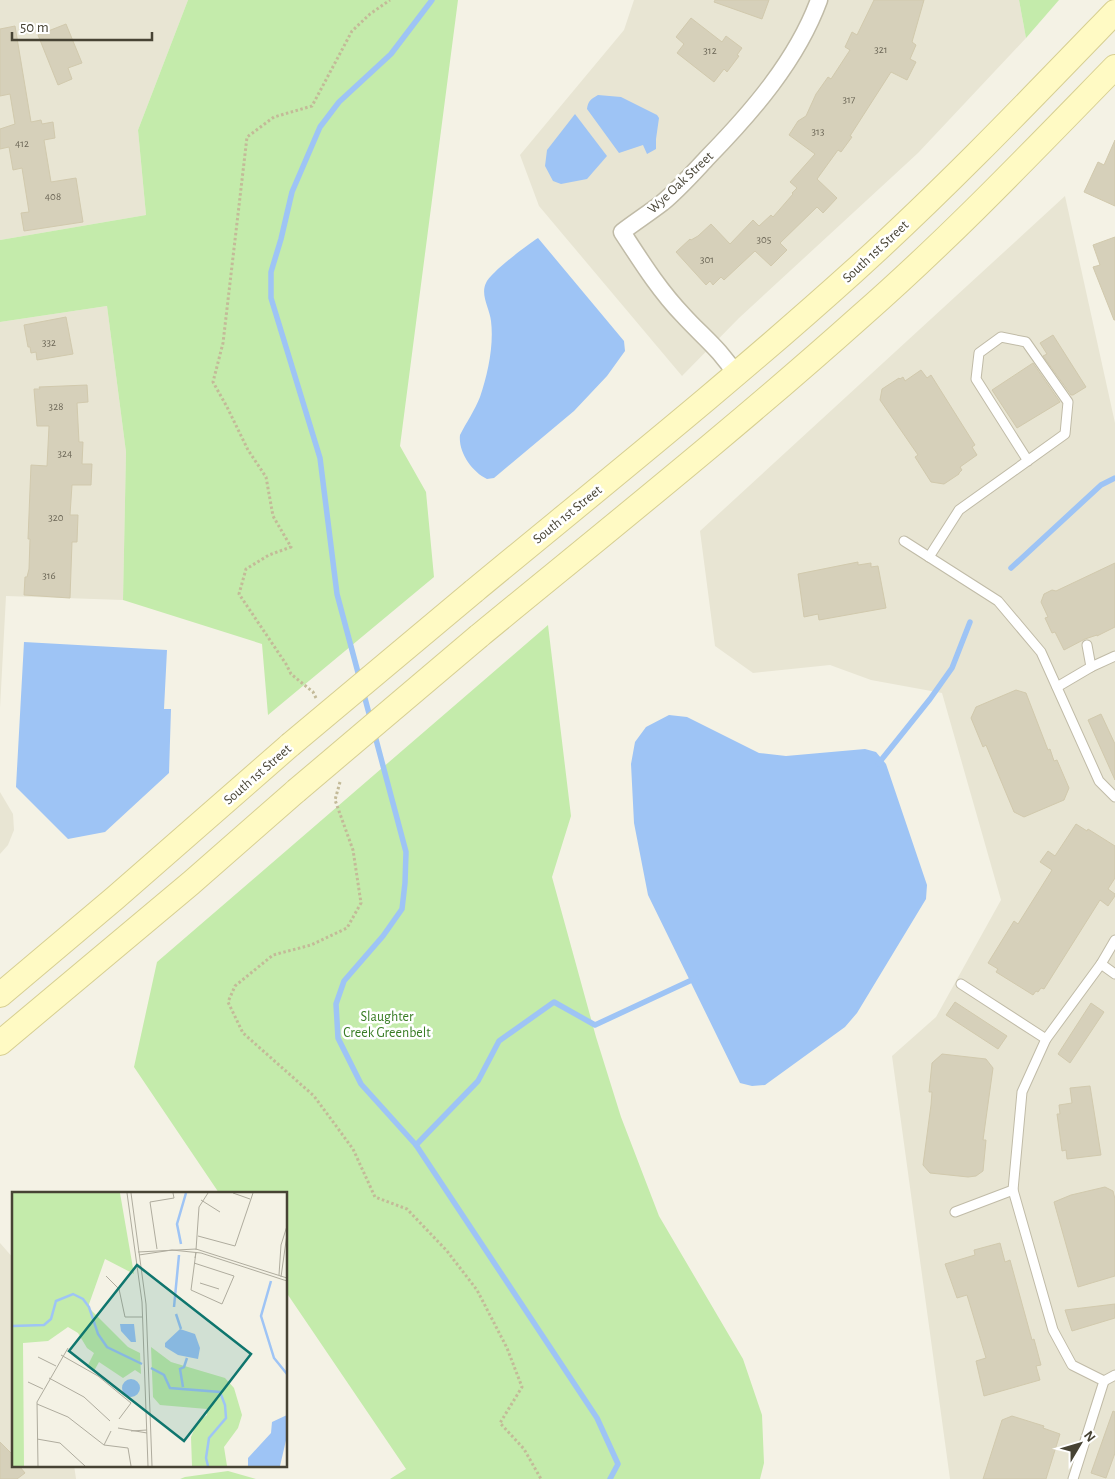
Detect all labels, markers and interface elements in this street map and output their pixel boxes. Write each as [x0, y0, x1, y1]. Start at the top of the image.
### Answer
scale bar [12, 10, 152, 42]
text: 50 m [20, 20, 49, 35]
house number: 321 [874, 44, 888, 55]
house number: 312 [703, 45, 717, 56]
house number: 317 [843, 94, 856, 105]
house number: 313 [812, 126, 825, 137]
house number: 412 [15, 138, 29, 149]
street label: Wye Oak Street [645, 149, 716, 216]
house number: 408 [45, 191, 61, 202]
street label: South 1st Street [840, 218, 912, 286]
house number: 305 [757, 234, 772, 245]
house number: 301 [700, 254, 714, 265]
house number: 332 [42, 337, 56, 348]
house number: 328 [49, 401, 63, 412]
house number: 324 [58, 448, 72, 459]
street label: South 1st Street [531, 483, 605, 547]
house number: 320 [48, 512, 64, 523]
house number: 316 [42, 570, 56, 581]
street label: South 1st Street [221, 742, 294, 808]
park label: Slaughter Creek Greenbelt [343, 1010, 431, 1040]
inset map [12, 1192, 288, 1466]
north arrow [1055, 1419, 1105, 1469]
text: N [1081, 1428, 1098, 1445]

